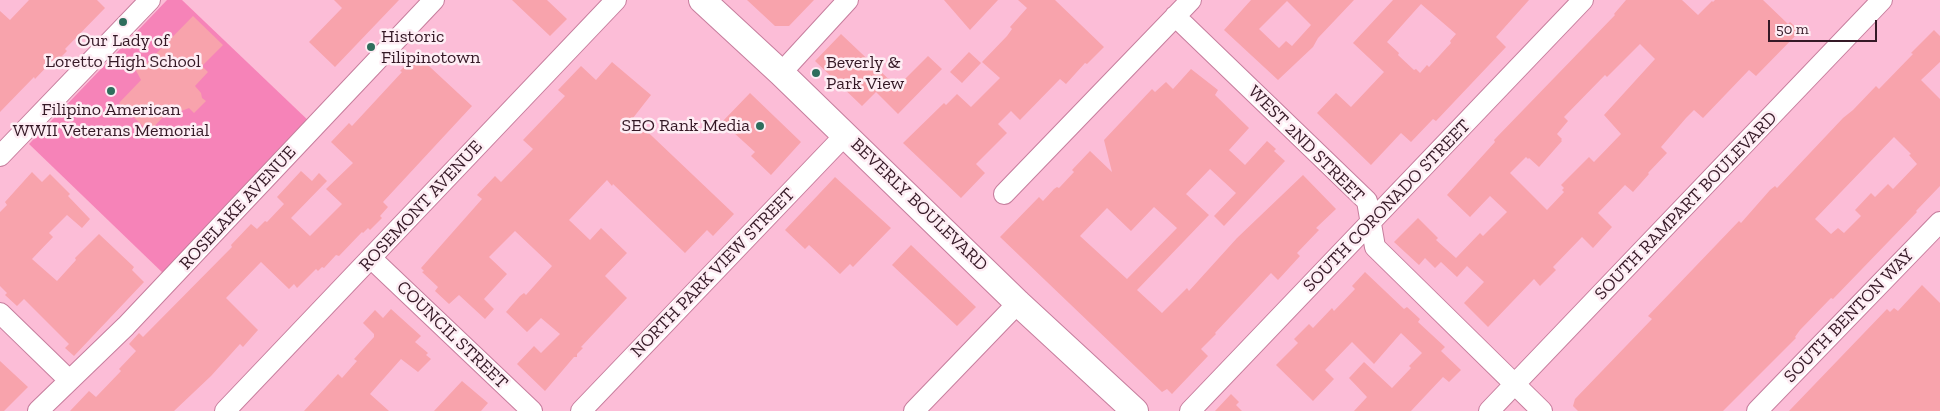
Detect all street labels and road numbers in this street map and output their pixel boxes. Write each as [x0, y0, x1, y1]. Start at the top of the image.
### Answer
street label: WEST 2ND STREET [1243, 81, 1369, 207]
street label: SOUTH RAMPART BOULEVARD [1590, 107, 1782, 305]
street label: SOUTH CORONADO STREET [1299, 115, 1475, 297]
street label: BEVERLY BOULEVARD [846, 134, 992, 276]
street label: ROSEMONT AVENUE [355, 136, 487, 276]
street label: ROSELAKE AVENUE [175, 142, 301, 274]
street label: NORTH PARK VIEW STREET [626, 184, 800, 362]
street label: SOUTH BENTON WAY [1780, 245, 1918, 387]
street label: COUNCIL STREET [392, 276, 512, 394]

